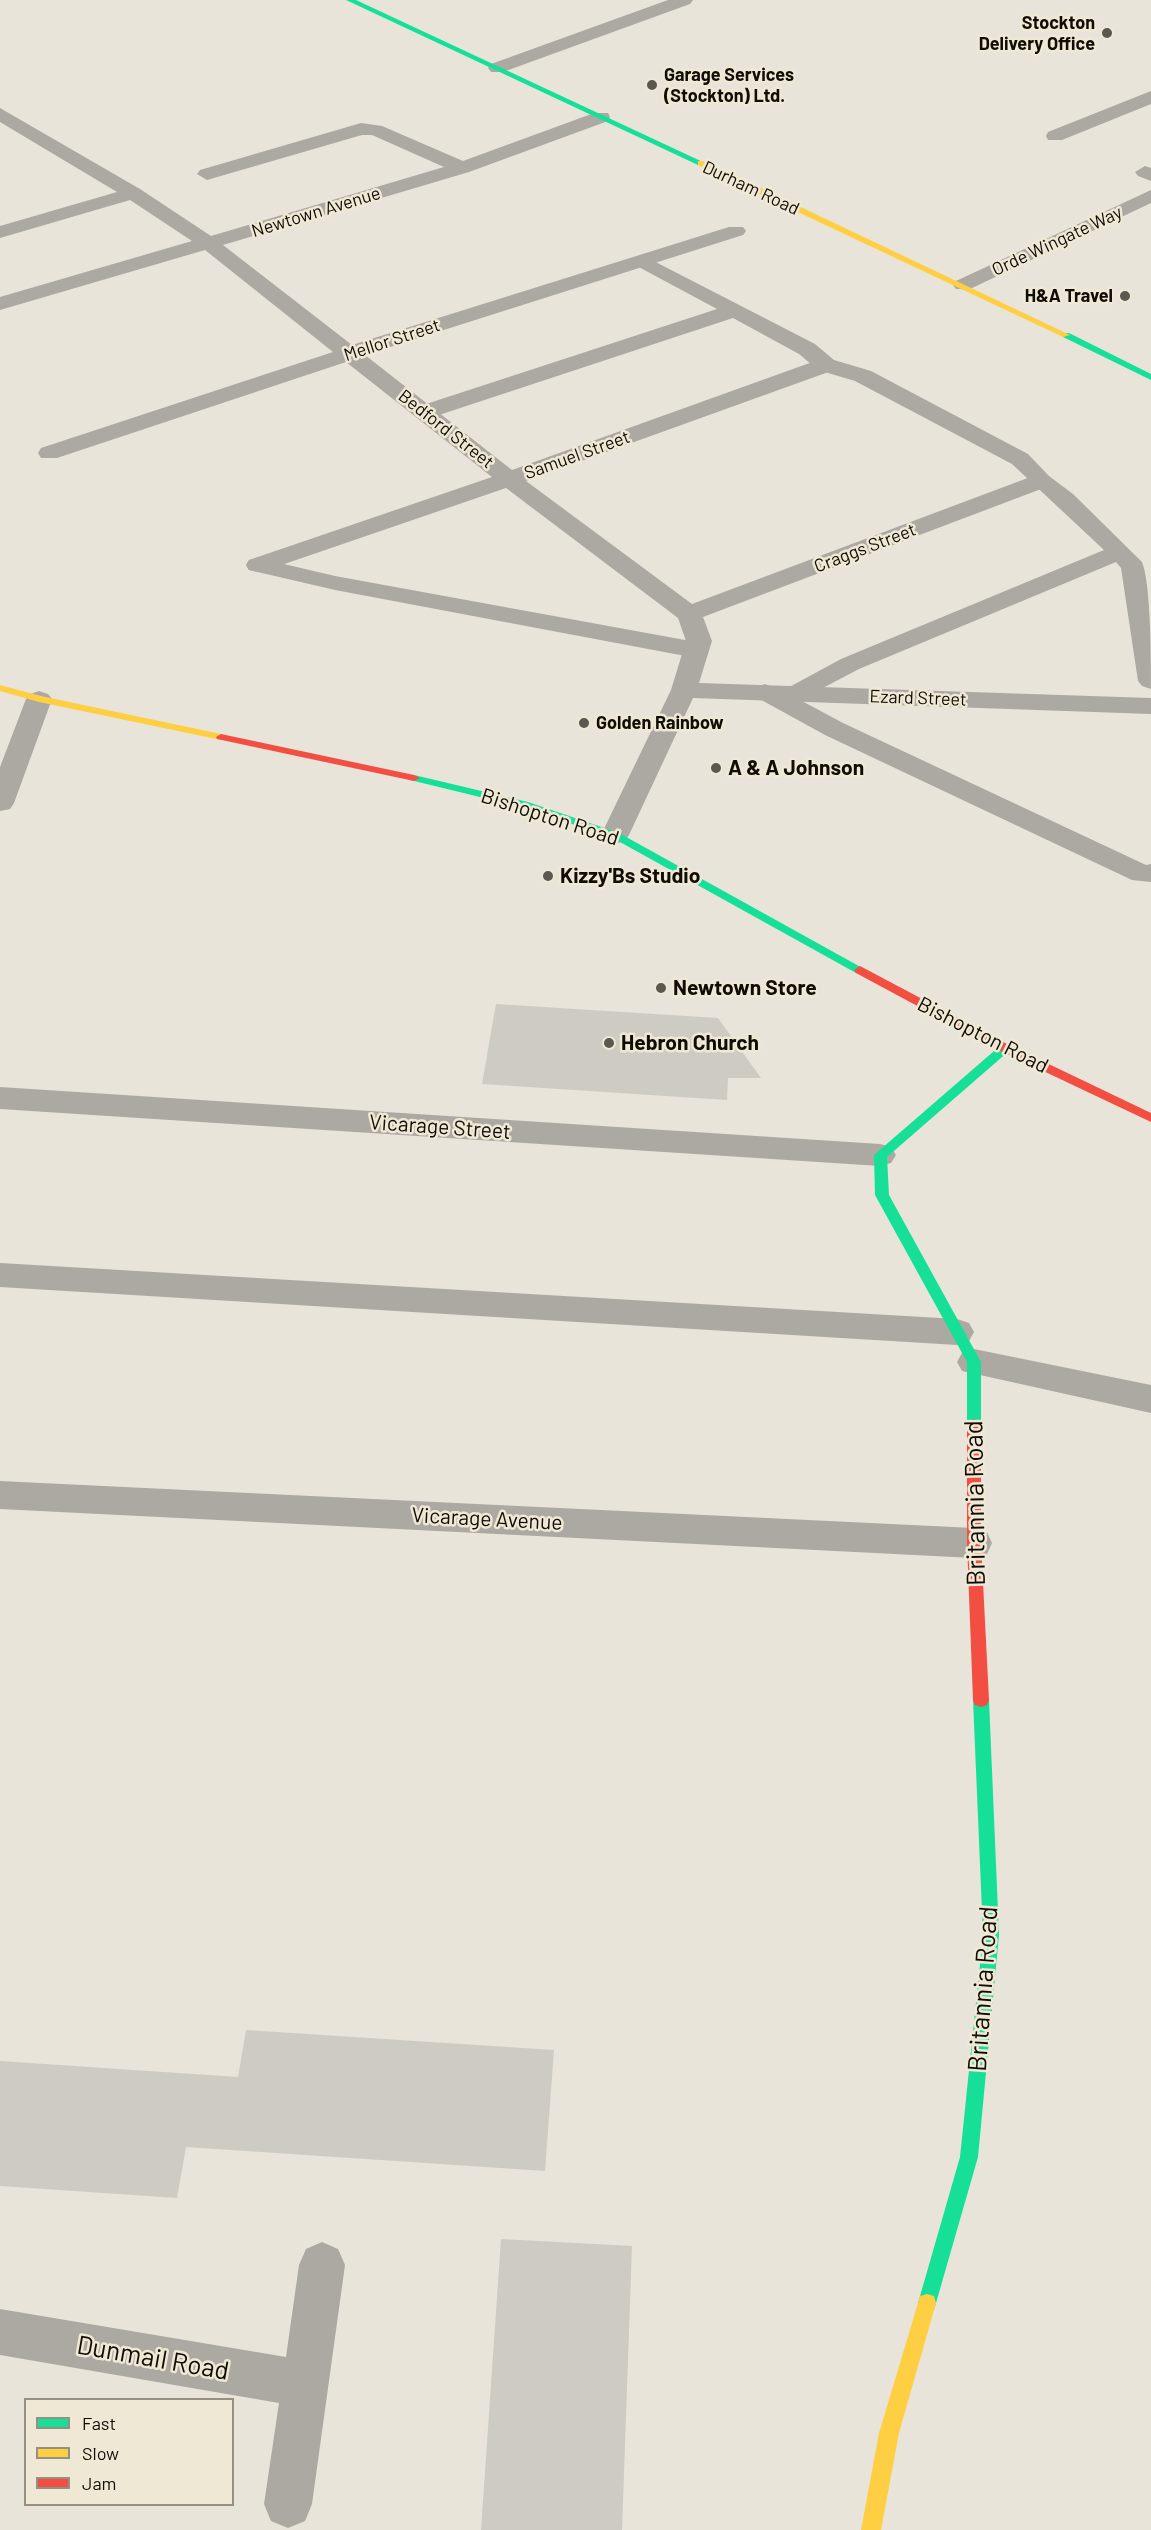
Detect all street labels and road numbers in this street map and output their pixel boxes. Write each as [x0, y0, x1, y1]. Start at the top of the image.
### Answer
street label: Durham Road [699, 156, 803, 220]
street label: Newtown Avenue [249, 182, 383, 242]
street label: Orde Wingate Way [988, 201, 1126, 281]
street label: Mellor Street [341, 314, 443, 366]
street label: Bedford Street [394, 385, 498, 473]
street label: Samuel Street [521, 426, 633, 484]
street label: Craggs Street [811, 519, 919, 577]
street label: Ezard Street [869, 686, 967, 710]
street label: Bishopton Road [478, 783, 622, 851]
street label: Bishopton Road [913, 991, 1053, 1079]
street label: Vicarage Street [368, 1109, 512, 1145]
street label: Britannia Road [958, 1420, 992, 1586]
street label: Vicarage Avenue [411, 1502, 563, 1536]
street label: Britannia Road [962, 1905, 1004, 2073]
street label: Dunmail Road [75, 2329, 231, 2387]

